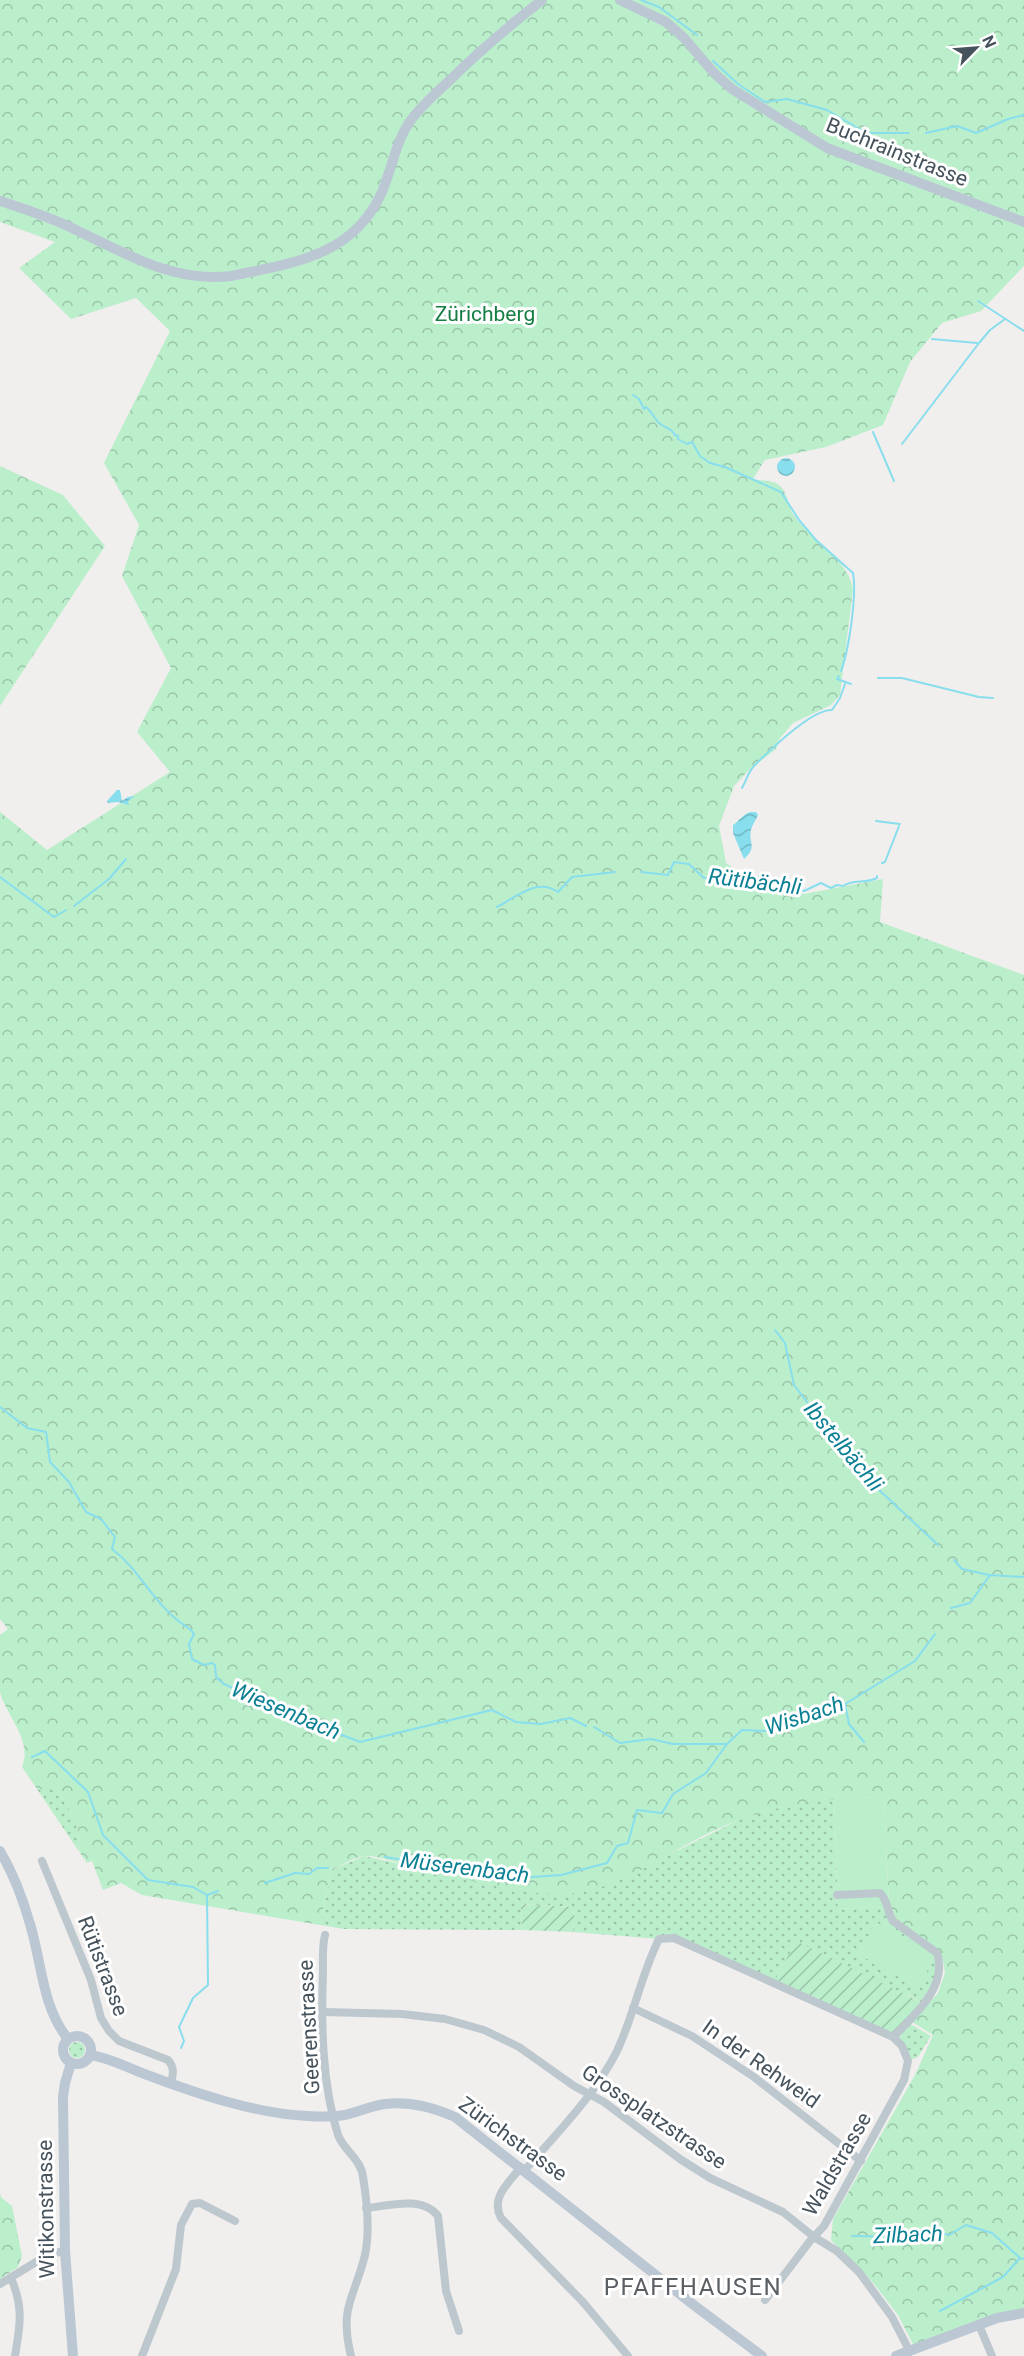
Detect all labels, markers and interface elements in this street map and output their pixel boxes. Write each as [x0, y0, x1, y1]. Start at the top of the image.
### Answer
north arrow [946, 18, 1006, 78]
text: N [978, 33, 1000, 51]
street label: Buchrainstrasse [823, 113, 971, 191]
park label: Zürichberg [435, 302, 535, 326]
water label: Rütibächli [707, 863, 804, 900]
water label: Ibstelbächli [799, 1396, 889, 1497]
water label: Wiesenbach [228, 1676, 344, 1745]
water label: Wisbach [761, 1691, 847, 1740]
water label: Müserenbach [399, 1847, 531, 1888]
street label: Rütistrasse [73, 1913, 133, 2019]
street label: Geerenstrasse [293, 1959, 325, 2095]
street label: In der Rehweid [698, 2015, 824, 2113]
street label: Grossplatzstrasse [577, 2060, 731, 2174]
street label: Zürichstrasse [454, 2092, 572, 2186]
street label: Waldstrasse [798, 2108, 876, 2220]
street label: Witikonstrasse [33, 2140, 59, 2278]
water label: Zilbach [872, 2221, 943, 2248]
district label: PFAFFHAUSEN [604, 2273, 782, 2301]

